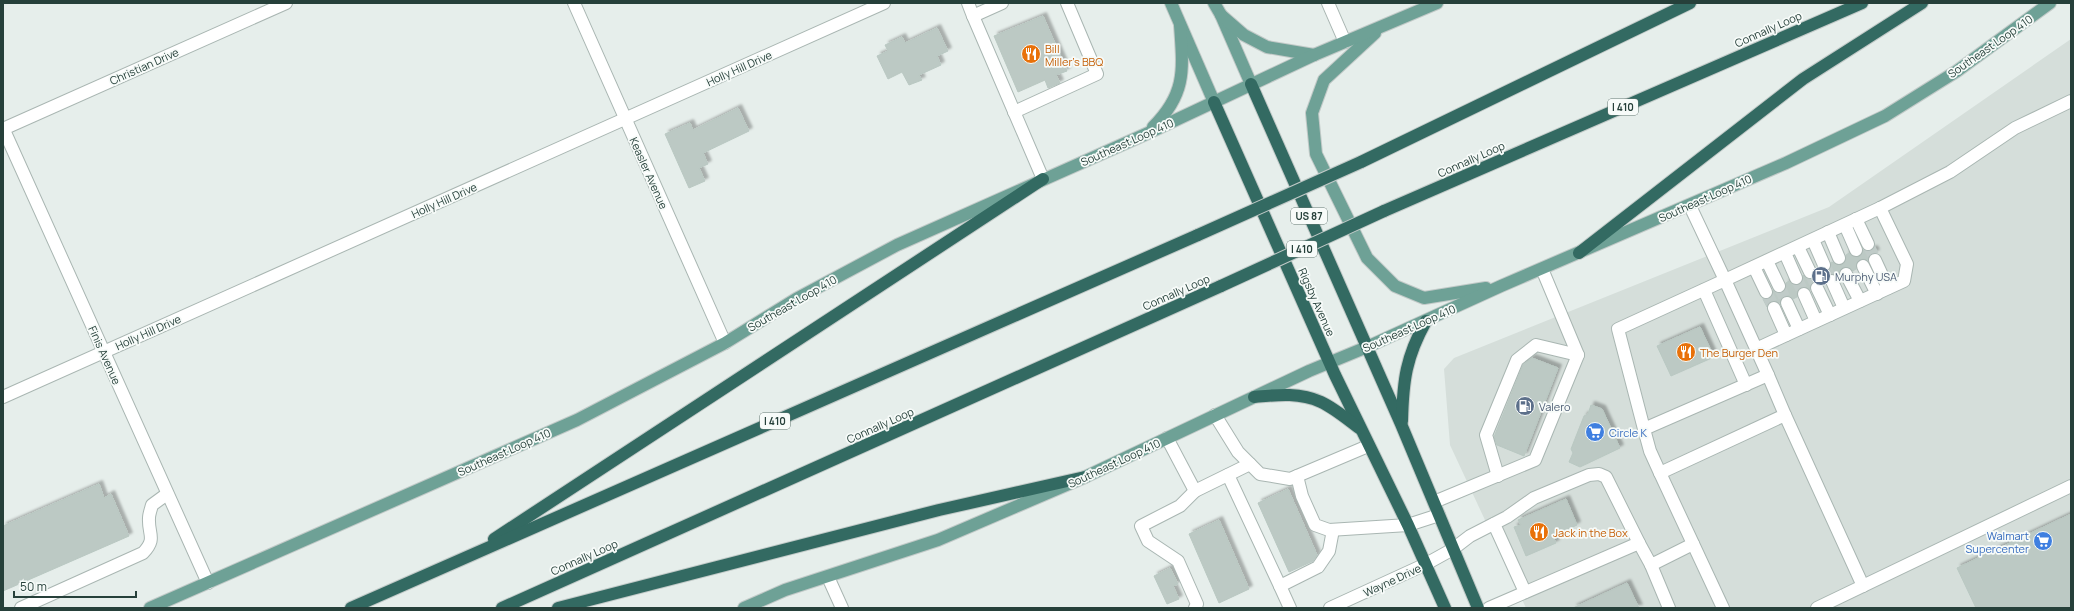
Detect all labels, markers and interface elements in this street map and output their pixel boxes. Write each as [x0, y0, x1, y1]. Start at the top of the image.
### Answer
street label: Connally Loop [1732, 7, 1804, 50]
street label: Southeast Loop 410 [1945, 11, 2035, 81]
place label: Bill Miller's BBQ [1045, 41, 1103, 69]
restaurant icon: Bill Miller's BBQ [1020, 43, 1042, 65]
street label: Christian Drive [107, 44, 181, 88]
street label: Holly Hill Drive [704, 47, 775, 89]
road number: I 410 [1608, 99, 1638, 115]
street label: Southeast Loop 410 [1078, 115, 1176, 169]
street label: Keasler Avenue [626, 135, 672, 212]
street label: Connally Loop [1435, 137, 1507, 180]
street label: Southeast Loop 410 [1656, 171, 1754, 225]
street label: Holly Hill Drive [409, 179, 480, 221]
road number: US 87 [1291, 208, 1327, 224]
road number: I 410 [1287, 241, 1317, 257]
street label: Rigsby Avenue [1295, 265, 1339, 339]
fuel station icon: Murphy USA [1810, 265, 1832, 287]
place label: Murphy USA [1835, 269, 1897, 284]
street label: Connally Loop [1140, 270, 1212, 313]
street label: Southeast Loop 410 [745, 271, 839, 335]
street label: Southeast Loop 410 [1360, 301, 1458, 355]
street label: Holly Hill Drive [113, 311, 184, 353]
street label: Finis Avenue [85, 323, 125, 387]
restaurant icon: The Burger Den [1675, 341, 1697, 363]
place label: The Burger Den [1700, 345, 1778, 360]
fuel station icon: Valero [1514, 395, 1536, 417]
place label: Valero [1539, 399, 1571, 414]
street label: Connally Loop [844, 403, 916, 446]
road number: I 410 [760, 413, 790, 429]
supermarket icon: Circle K [1584, 421, 1606, 443]
street label: Southeast Loop 410 [455, 425, 553, 479]
place label: Circle K [1609, 425, 1647, 440]
street label: Southeast Loop 410 [1065, 435, 1163, 491]
restaurant icon: Jack in the Box [1528, 521, 1550, 543]
place label: Jack in the Box [1553, 525, 1628, 540]
place label: Walmart Supercenter [1966, 528, 2029, 556]
supermarket icon: Walmart Supercenter [2032, 530, 2054, 552]
street label: Connally Loop [548, 535, 620, 578]
street label: Wayne Drive [1361, 560, 1424, 600]
scale bar [14, 573, 136, 599]
text: 50 m [20, 578, 47, 595]

